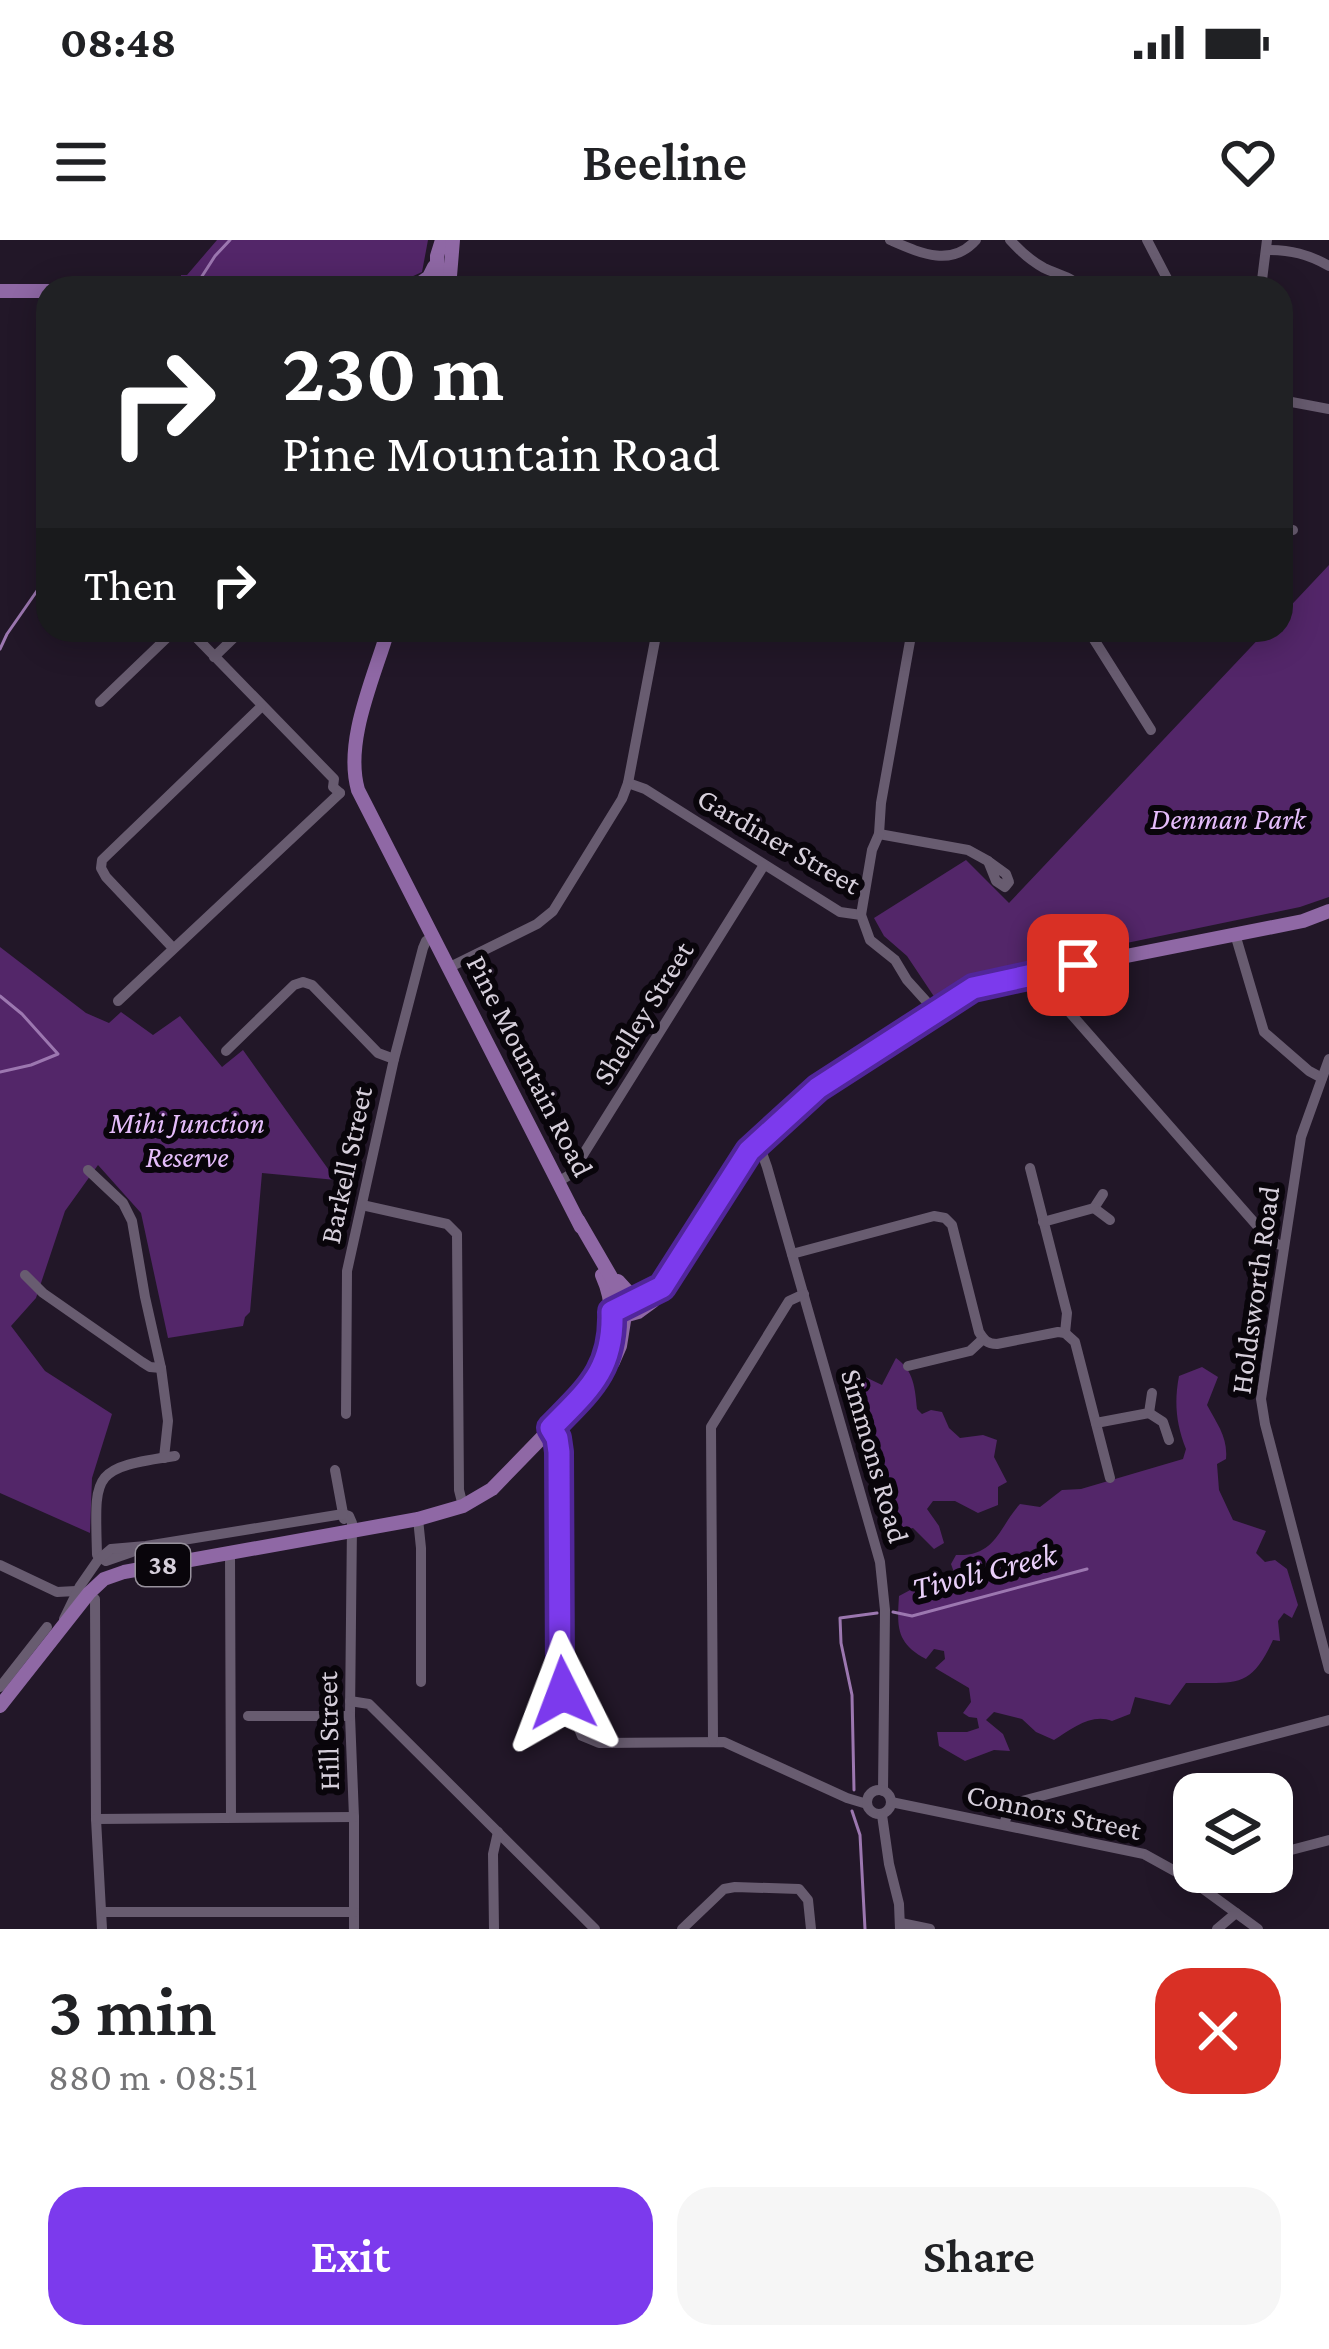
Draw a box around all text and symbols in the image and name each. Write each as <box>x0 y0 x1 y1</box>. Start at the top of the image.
text: 08:48 <box>60 17 177 67</box>
icon: menu <box>48 129 114 195</box>
icon: heart <box>1215 129 1281 195</box>
text: Beeline <box>582 132 747 192</box>
icon: right <box>84 324 240 480</box>
text: 230 m <box>282 325 504 418</box>
text: Pine Mountain Road <box>282 423 721 483</box>
icon: right <box>201 552 267 618</box>
text: Then <box>84 560 177 610</box>
street label: Gardiner Street <box>692 781 867 901</box>
park label: Denman Park <box>1150 802 1308 835</box>
pin <box>1027 914 1129 1016</box>
icon: arrive <box>1045 932 1111 998</box>
street label: Shelley Street <box>586 934 701 1091</box>
street label: Pine Mountain Road <box>460 950 601 1182</box>
street label: Barkell Street <box>313 1082 378 1246</box>
park label: Mihi Junction Reserve <box>108 1106 265 1173</box>
street label: Holdsworth Road <box>1224 1184 1285 1396</box>
street label: Simmons Road <box>835 1365 916 1547</box>
water label: Tivoli Creek <box>908 1534 1062 1606</box>
road number: 38 <box>136 1544 190 1586</box>
position arrow <box>500 1630 626 1756</box>
street label: Hill Street <box>310 1670 345 1791</box>
map controls <box>1173 1773 1293 1893</box>
button: layers <box>1173 1773 1293 1893</box>
street label: Connors Street <box>964 1777 1145 1846</box>
button: close <box>1155 1968 1281 2094</box>
text: 3 min <box>48 1970 217 2050</box>
text: 880 m · 08:51 <box>48 2055 258 2098</box>
button: Exit <box>48 2187 653 2325</box>
button: Share <box>677 2187 1281 2325</box>

